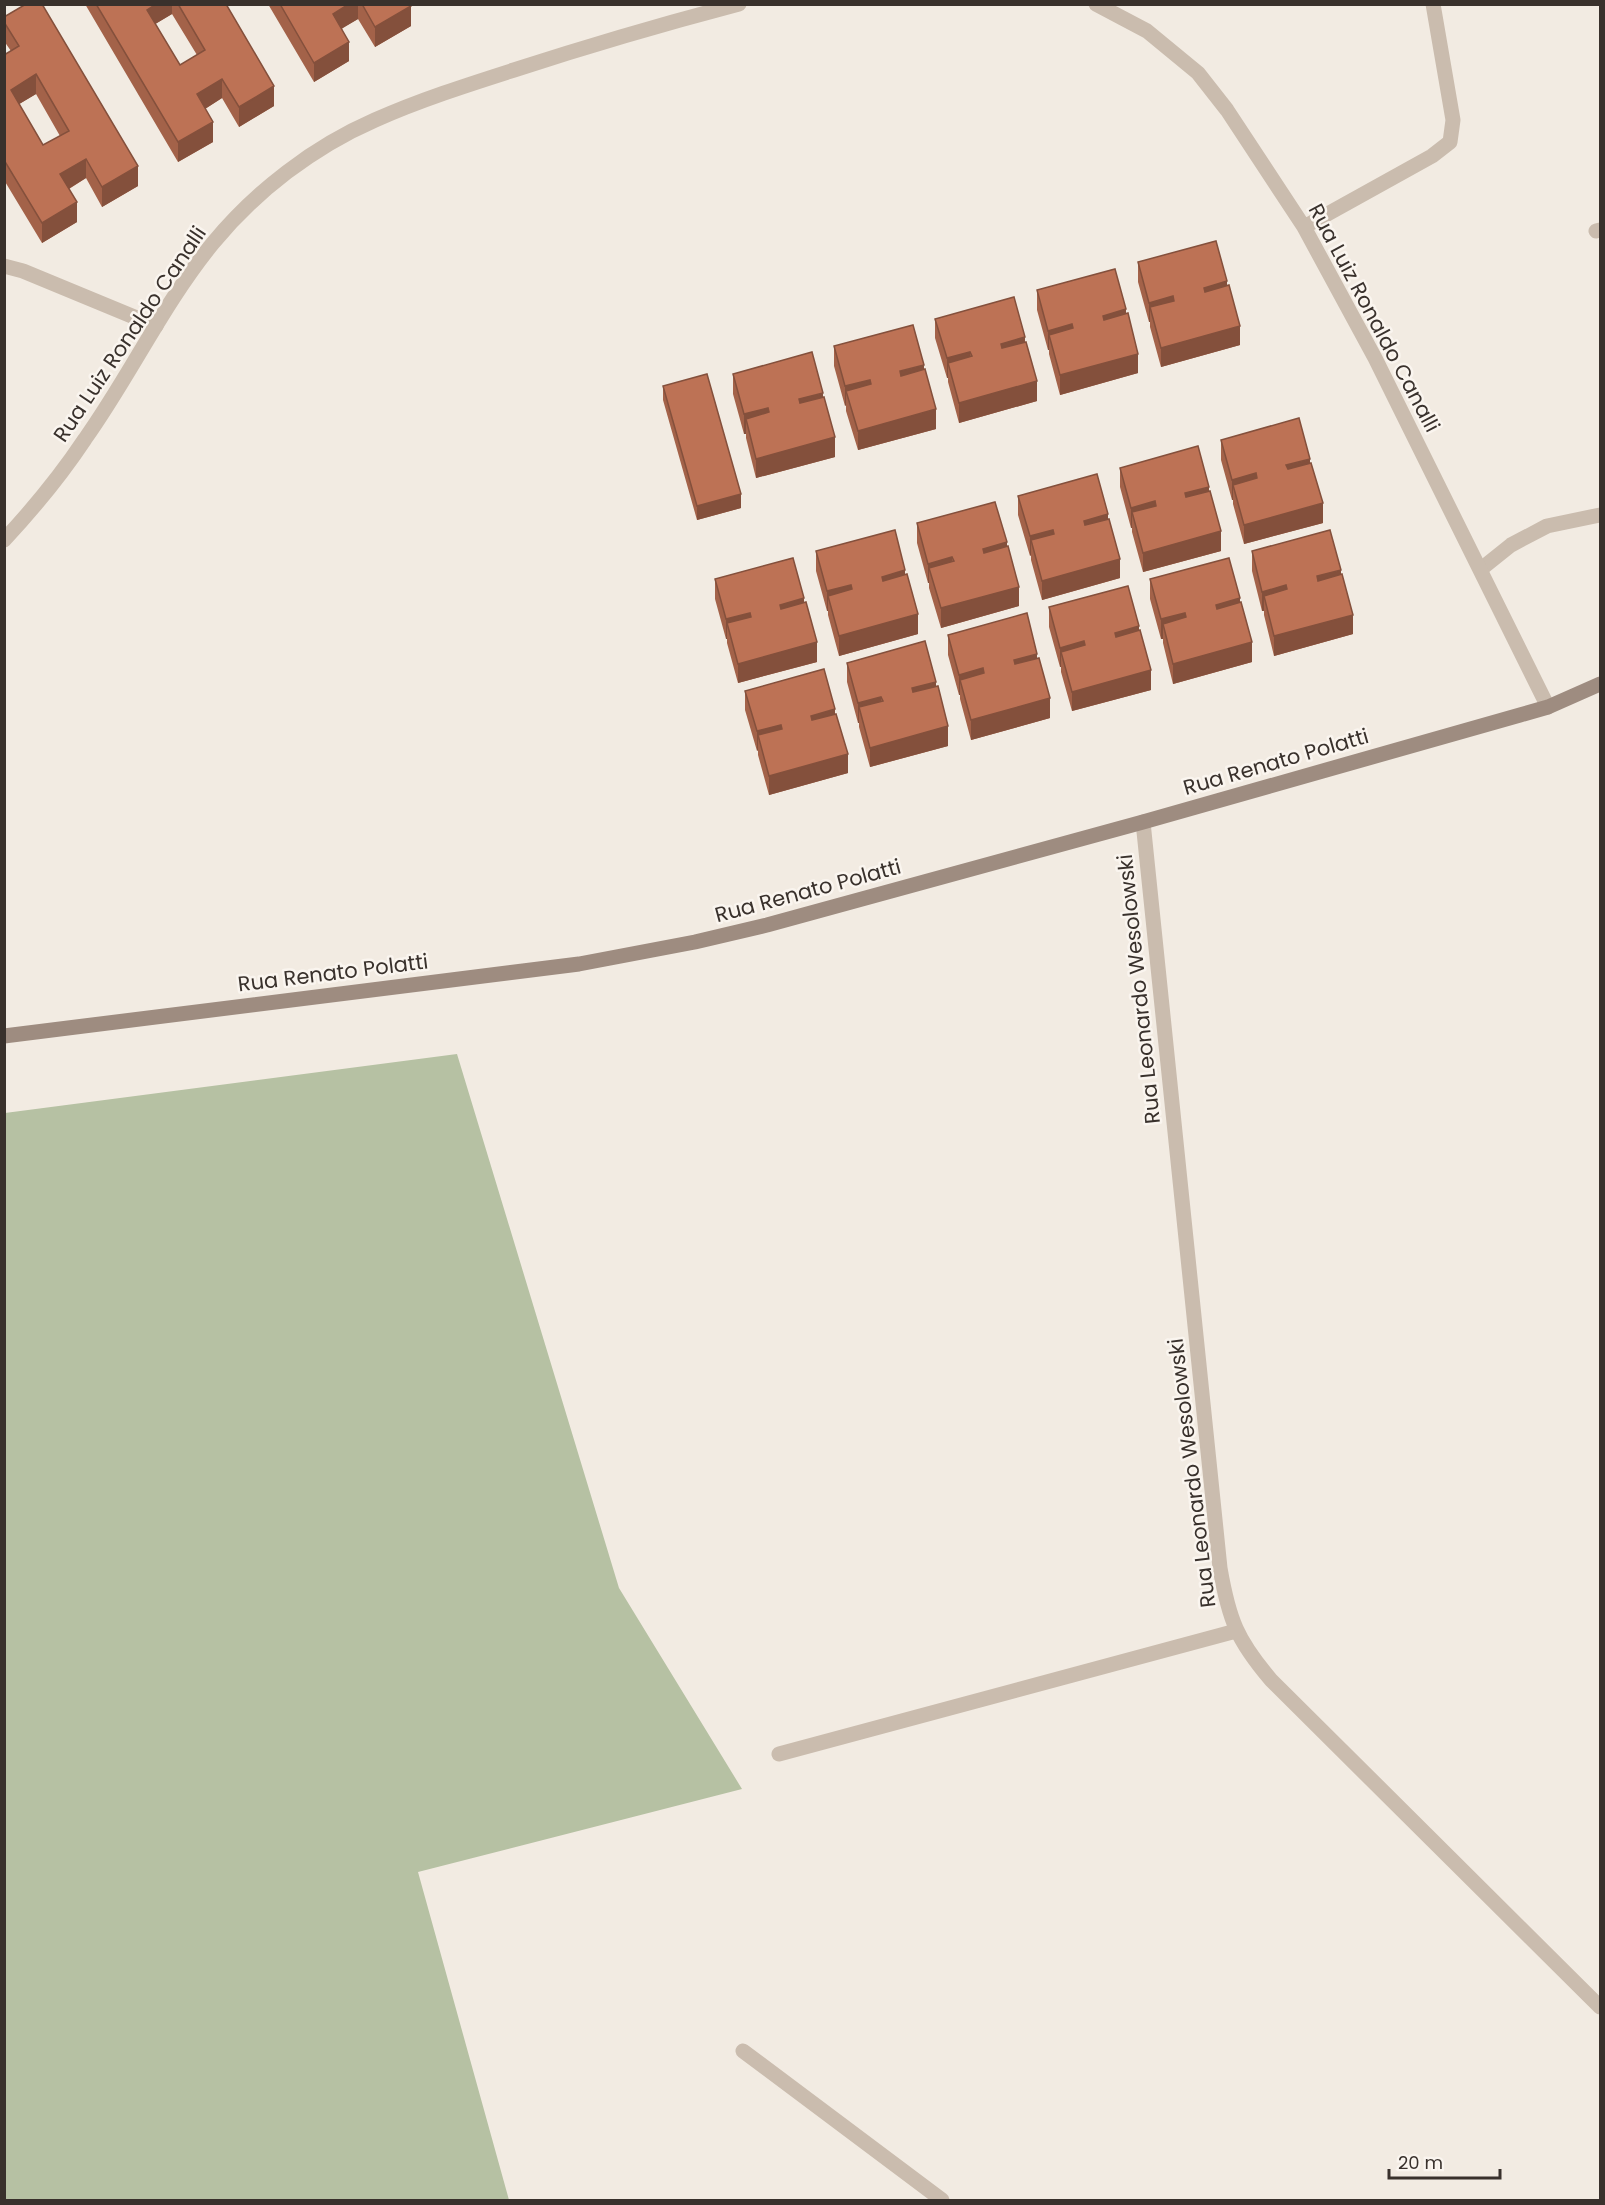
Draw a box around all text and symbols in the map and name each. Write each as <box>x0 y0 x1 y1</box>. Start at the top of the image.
street label: Rua Luiz Ronaldo Canalli <box>1302 199 1447 437</box>
street label: Rua Luiz Ronaldo Canalli <box>46 220 213 447</box>
street label: Rua Renato Polatti <box>1180 721 1372 802</box>
street label: Rua Renato Polatti <box>712 852 904 929</box>
street label: Rua Leonardo Wesolowski <box>1110 853 1167 1125</box>
street label: Rua Renato Polatti <box>236 946 430 999</box>
street label: Rua Leonardo Wesolowski <box>1161 1337 1222 1609</box>
scale bar <box>1389 2142 1500 2180</box>
text: 20 m <box>1398 2150 1443 2175</box>

